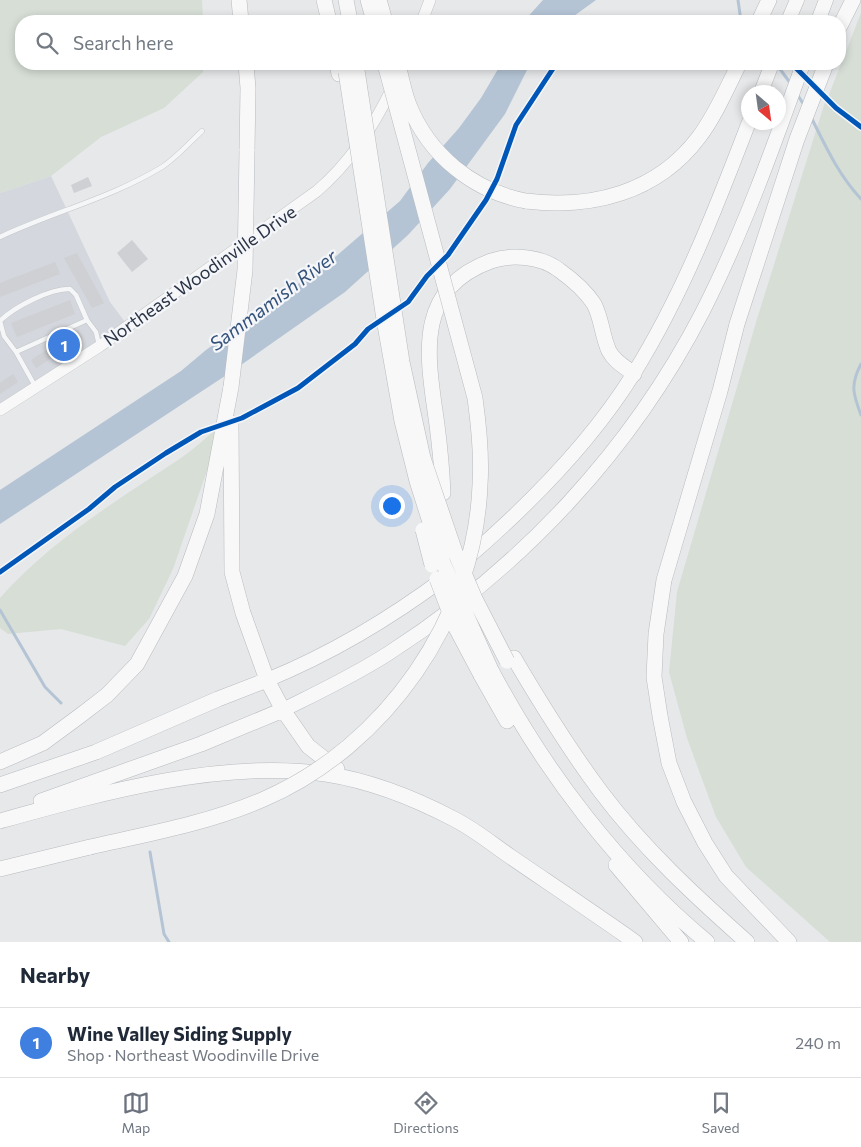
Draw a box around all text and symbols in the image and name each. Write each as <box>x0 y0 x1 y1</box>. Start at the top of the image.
search box <box>15 15 846 70</box>
icon: search <box>33 29 61 57</box>
text: Search here <box>73 31 173 54</box>
north arrow <box>741 85 786 130</box>
street label: Northeast Woodinville Drive <box>99 200 300 350</box>
water label: Sammamish River <box>204 243 342 355</box>
pin: 1 <box>48 326 80 364</box>
your location <box>379 493 405 519</box>
text: Nearby <box>20 962 90 987</box>
text: Wine Valley Siding Supply <box>67 1022 292 1045</box>
text: 1 <box>32 1033 40 1052</box>
text: 240 m <box>795 1033 841 1052</box>
text: Shop · Northeast Woodinville Drive <box>67 1045 319 1064</box>
tab: Map <box>121 1089 150 1136</box>
tab: Directions <box>393 1089 459 1136</box>
tab: Saved <box>702 1089 740 1136</box>

